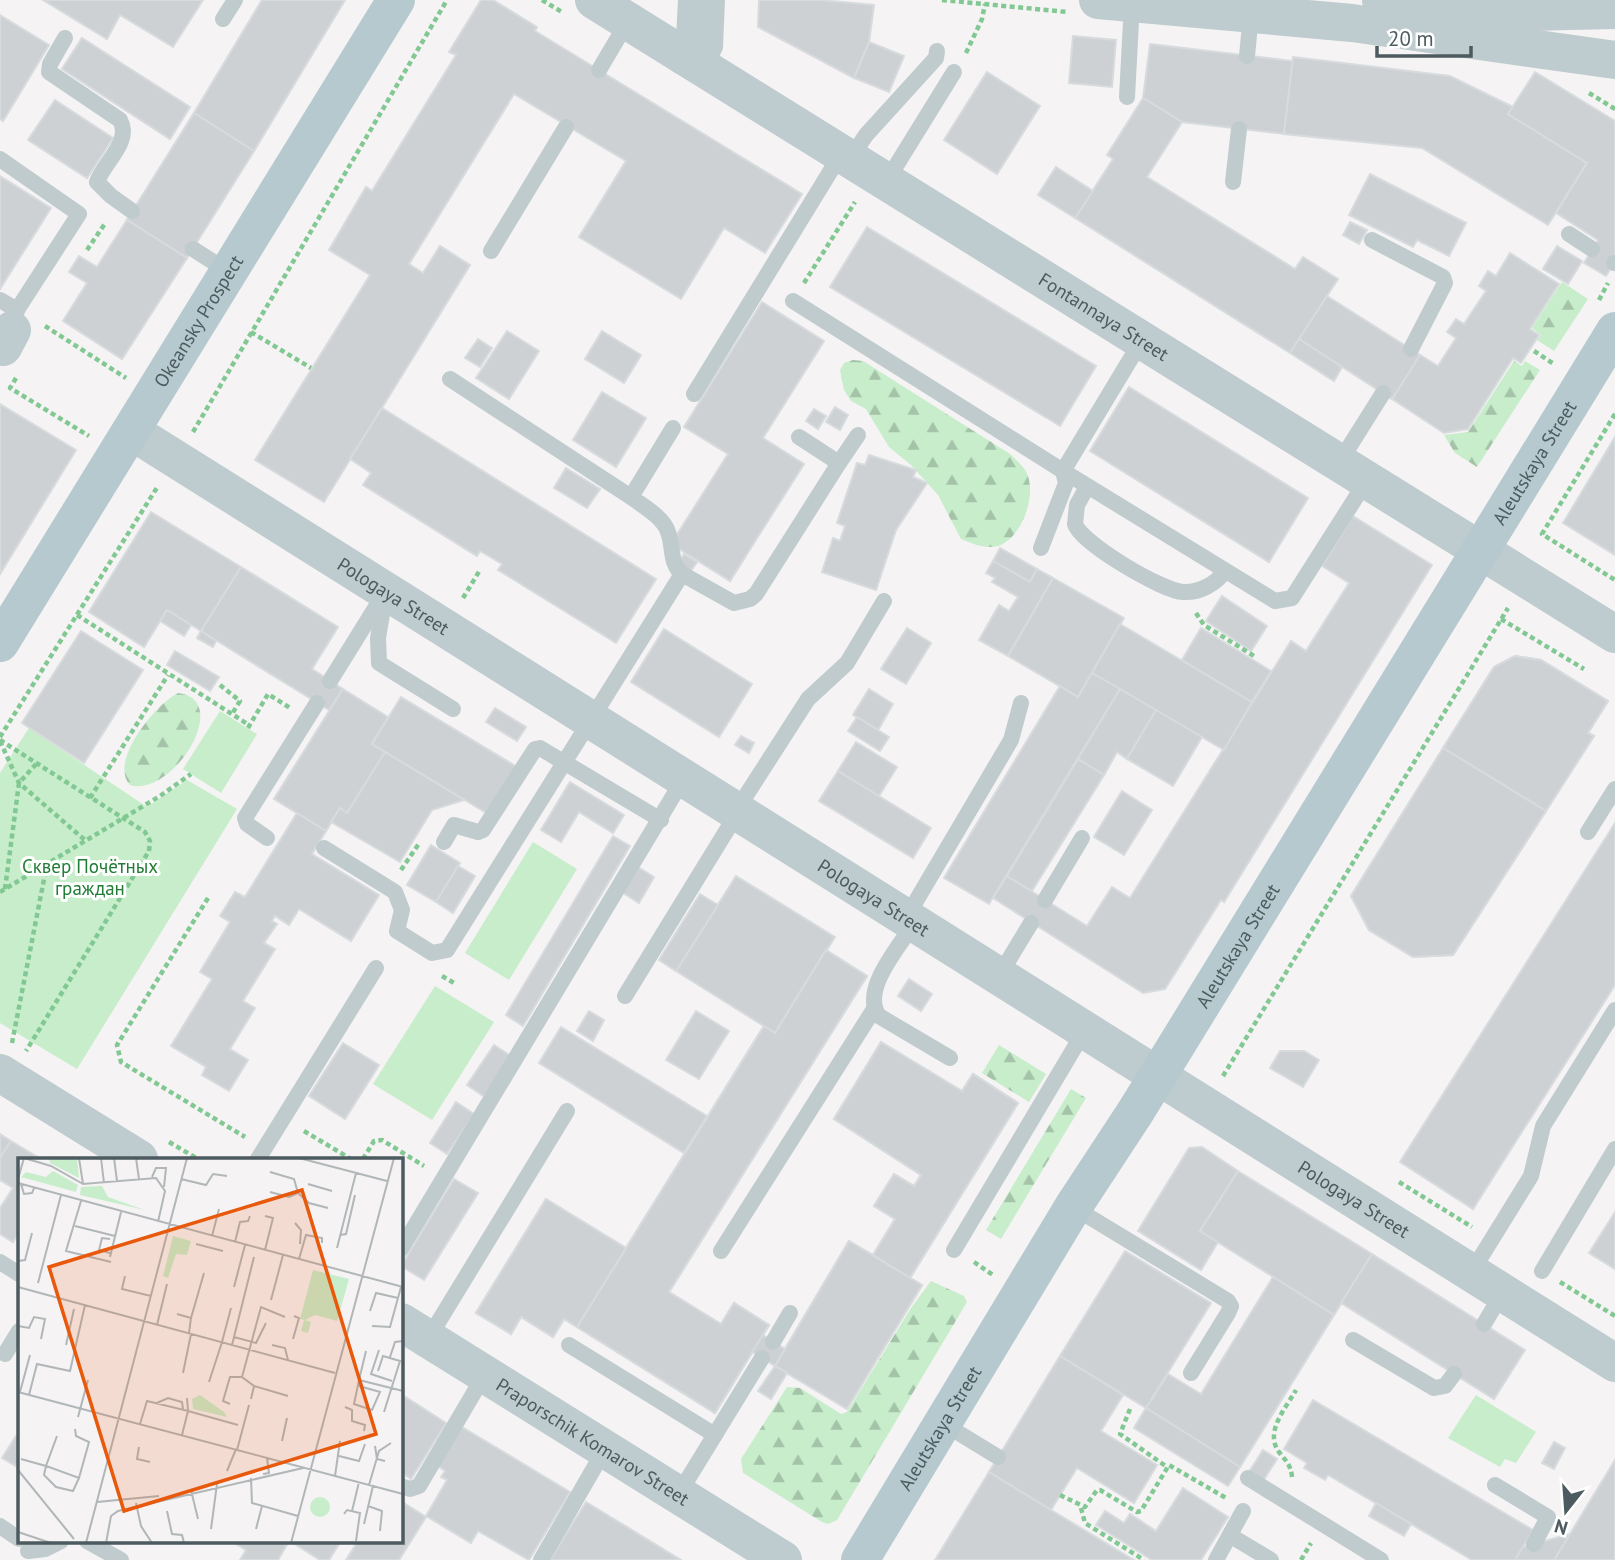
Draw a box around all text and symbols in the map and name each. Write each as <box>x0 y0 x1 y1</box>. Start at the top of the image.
scale bar <box>1377 14 1472 58</box>
text: 20 m <box>1388 25 1434 52</box>
street label: Okeansky Prospect <box>148 250 248 392</box>
street label: Fontannaya Street <box>1034 267 1174 366</box>
street label: Aleutskaya Street <box>1487 396 1582 529</box>
street label: Pologaya Street <box>333 552 454 640</box>
street label: Pologaya Street <box>813 853 934 942</box>
park label: Сквер Почётных граждан <box>22 854 158 900</box>
street label: Aleutskaya Street <box>1190 879 1285 1012</box>
street label: Pologaya Street <box>1293 1155 1415 1243</box>
inset map <box>18 1158 402 1542</box>
street label: Aleutskaya Street <box>893 1361 987 1495</box>
street label: Praporschik Komarov Street <box>492 1372 694 1511</box>
north arrow <box>1531 1476 1601 1546</box>
text: N <box>1552 1514 1571 1541</box>

